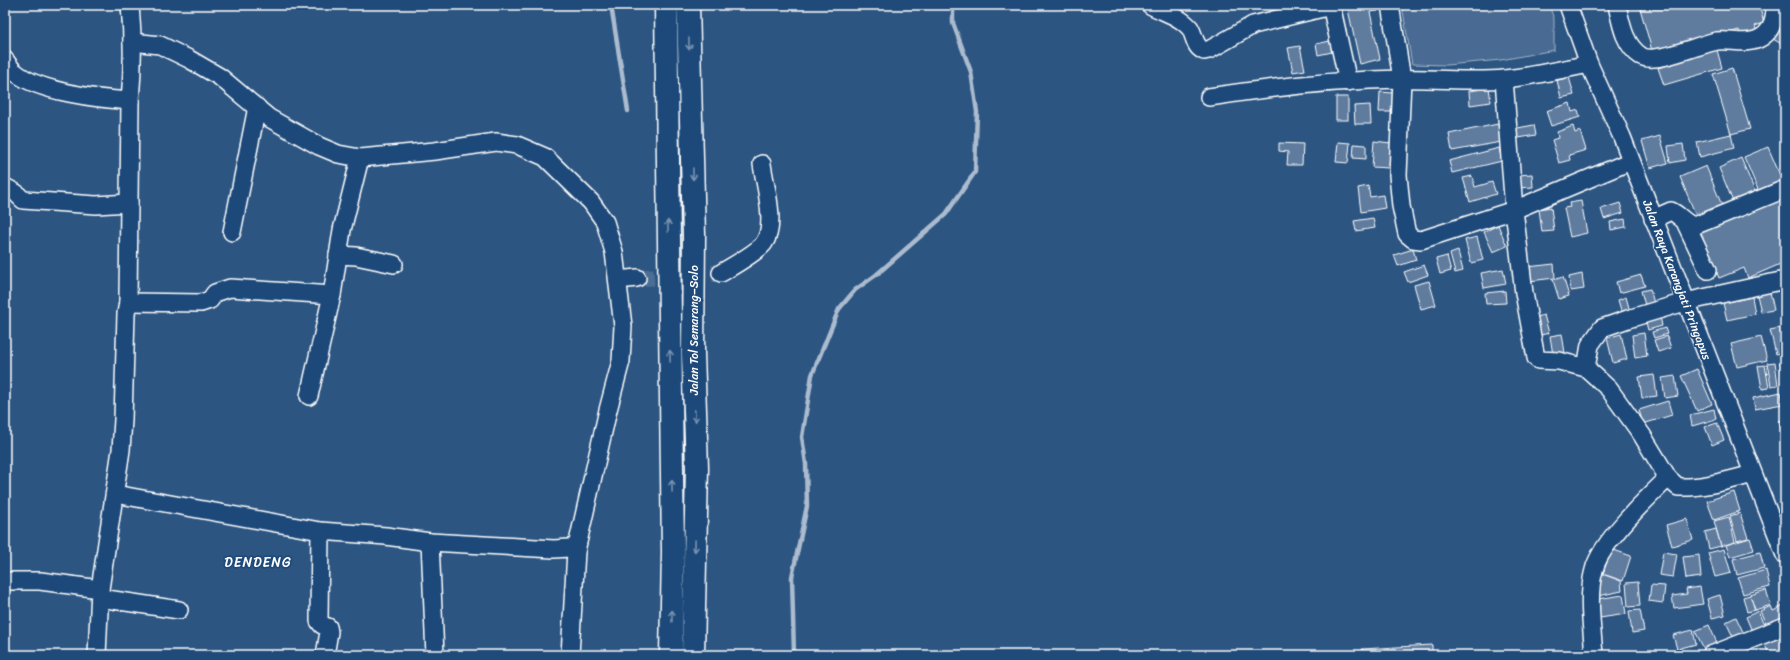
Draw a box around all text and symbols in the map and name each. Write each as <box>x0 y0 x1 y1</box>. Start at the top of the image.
one-way arrow <box>685 37 693 50</box>
one-way arrow <box>689 167 696 180</box>
street label: Jalan Raya Karangjati Pringapus <box>1636 196 1718 364</box>
one-way arrow <box>664 220 672 233</box>
street label: Jalan Tol Semarang–Solo <box>683 265 705 396</box>
one-way arrow <box>666 350 673 363</box>
one-way arrow <box>691 409 699 422</box>
one-way arrow <box>668 480 676 493</box>
one-way arrow <box>691 539 699 552</box>
district label: DENDENG <box>224 550 292 575</box>
one-way arrow <box>668 610 675 623</box>

